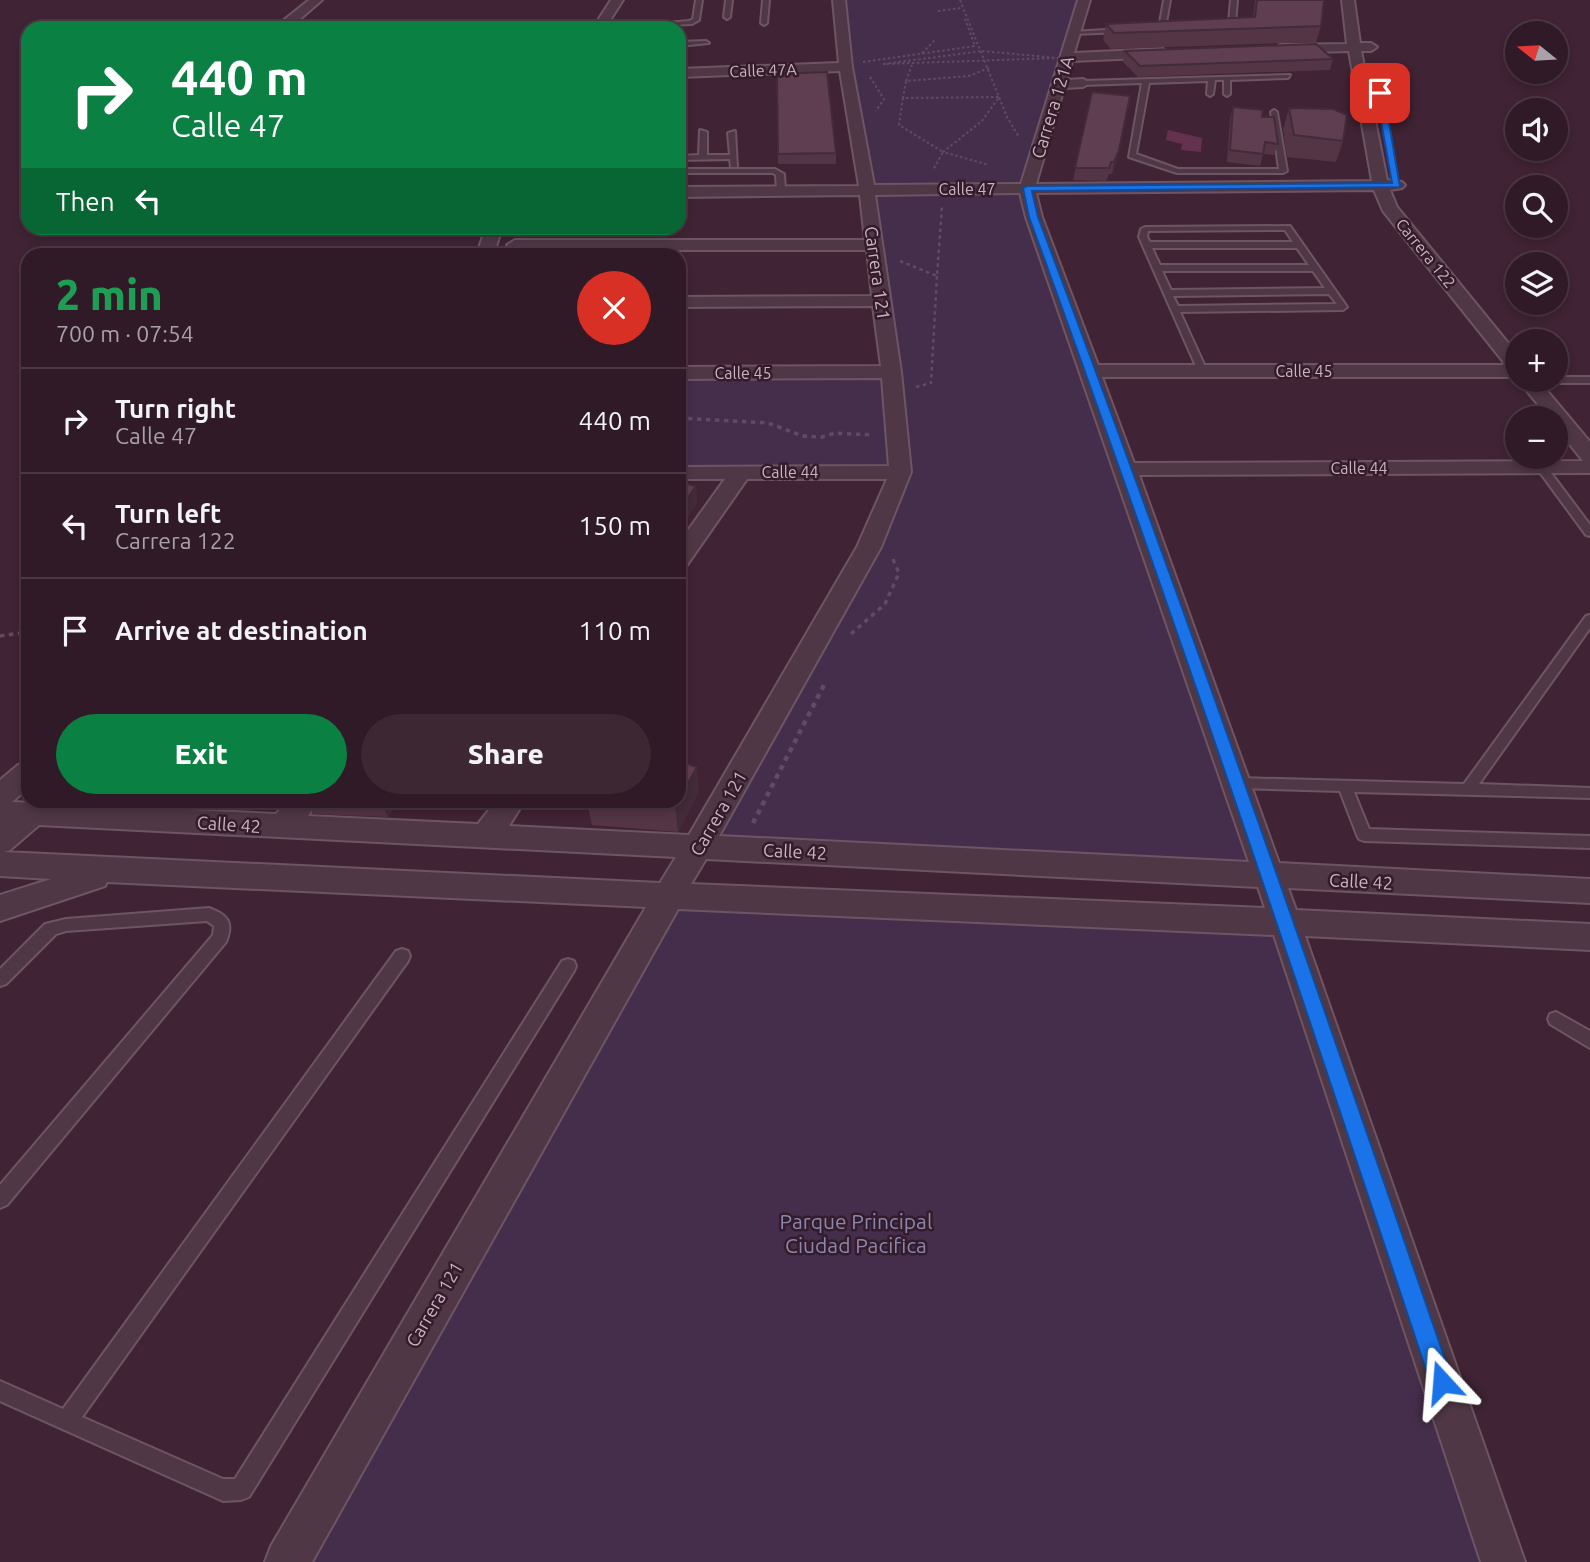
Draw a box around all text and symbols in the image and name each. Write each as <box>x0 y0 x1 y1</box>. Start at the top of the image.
north arrow <box>1505 21 1568 84</box>
map controls <box>1505 21 1568 469</box>
icon: right <box>56 49 147 140</box>
text: 440 m <box>171 49 308 104</box>
street label: Carrera 121A <box>1027 53 1077 161</box>
street label: Calle 47A <box>729 60 798 80</box>
pin <box>1350 63 1410 123</box>
icon: arrive <box>1361 74 1399 112</box>
button: sound <box>1505 98 1568 161</box>
text: Calle 47 <box>171 107 285 143</box>
button: search <box>1505 175 1568 238</box>
street label: Calle 47 <box>939 180 995 198</box>
icon: left <box>129 182 167 220</box>
text: Then <box>56 187 115 216</box>
street label: Carrera 122 <box>1393 215 1459 291</box>
street label: Carrera 121 <box>862 225 894 321</box>
button: layers <box>1505 252 1568 315</box>
text: 2 min <box>56 271 163 318</box>
button: close <box>577 271 651 345</box>
text: 700 m · 07:54 <box>56 321 194 346</box>
button: + <box>1505 329 1568 392</box>
street label: Calle 45 <box>1276 362 1332 380</box>
street label: Calle 45 <box>715 364 771 382</box>
text: Turn right <box>115 394 236 423</box>
icon: right <box>56 402 94 440</box>
text: 440 m <box>579 406 651 435</box>
button: − <box>1505 406 1568 469</box>
text: Calle 47 <box>115 423 197 448</box>
street label: Calle 44 <box>1331 459 1387 477</box>
street label: Calle 44 <box>762 463 818 481</box>
text: Turn left <box>115 499 221 528</box>
icon: left <box>56 507 94 545</box>
text: 150 m <box>579 511 651 540</box>
text: Carrera 122 <box>115 528 236 553</box>
icon: arrive <box>56 612 94 650</box>
text: Arrive at destination <box>115 616 368 645</box>
text: 110 m <box>579 616 651 645</box>
button: Exit <box>56 714 347 794</box>
button: Share <box>361 714 651 794</box>
street label: Carrera 121 <box>686 767 750 859</box>
street label: Calle 42 <box>196 812 262 836</box>
street label: Calle 42 <box>762 839 828 863</box>
street label: Calle 42 <box>1328 869 1394 893</box>
park label: Parque Principal Ciudad Pacifica <box>780 1209 932 1257</box>
street label: Carrera 121 <box>402 1258 466 1350</box>
position arrow <box>1405 1345 1479 1419</box>

